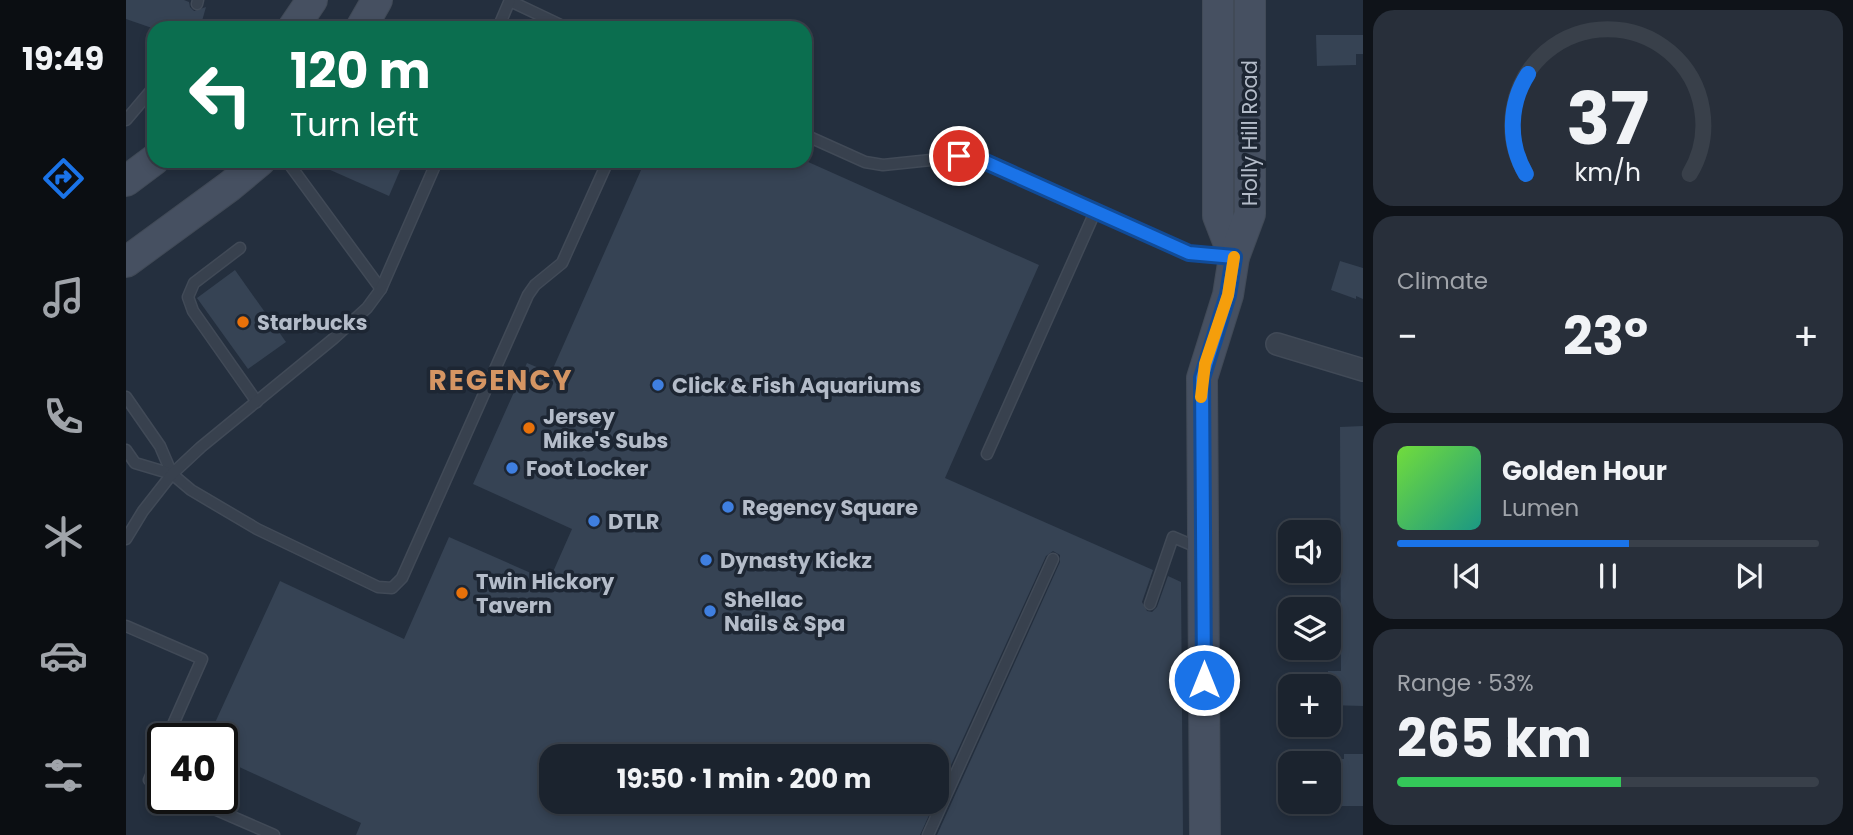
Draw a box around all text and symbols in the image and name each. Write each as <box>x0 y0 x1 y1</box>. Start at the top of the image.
text: 19:49 <box>22 36 104 81</box>
text: 120 m <box>290 37 431 105</box>
icon: left <box>175 49 266 140</box>
street label: Holly Hill Road <box>1235 60 1264 206</box>
text: 37 <box>1567 69 1650 170</box>
text: Turn left <box>290 102 419 147</box>
pin <box>929 126 989 186</box>
icon: arrive <box>940 137 978 175</box>
icon: directions <box>39 154 88 203</box>
text: km/h <box>1575 155 1641 190</box>
text: Climate <box>1397 265 1488 297</box>
icon: music <box>39 273 88 322</box>
text: 23° <box>1563 300 1648 373</box>
place label: Starbucks <box>257 308 368 337</box>
text: − <box>1397 310 1418 363</box>
text: + <box>1793 310 1819 363</box>
marker: Starbucks <box>235 314 251 330</box>
district label: REGENCY <box>428 361 574 400</box>
place label: Click & Fish Aquariums <box>672 371 921 400</box>
marker: Click & Fish Aquariums <box>650 377 666 393</box>
icon: phone <box>39 392 88 441</box>
place label: Jersey Mike's Subs <box>543 402 668 455</box>
marker: Jersey Mike's Subs <box>521 420 537 436</box>
text: Golden Hour <box>1502 453 1667 489</box>
place label: Foot Locker <box>526 454 648 483</box>
marker: Foot Locker <box>504 460 520 476</box>
text: Lumen <box>1502 492 1579 524</box>
place label: Regency Square <box>742 493 918 522</box>
marker: Regency Square <box>720 499 736 515</box>
place label: DTLR <box>608 507 659 536</box>
icon: climate <box>39 512 88 561</box>
marker: DTLR <box>586 513 602 529</box>
map controls <box>1278 520 1341 814</box>
button: sound <box>1278 520 1341 583</box>
place label: Dynasty Kickz <box>720 546 872 575</box>
marker: Dynasty Kickz <box>698 552 714 568</box>
icon: previous <box>1448 557 1486 595</box>
icon: pause <box>1589 557 1627 595</box>
icon: next <box>1730 557 1768 595</box>
place label: Twin Hickory Tavern <box>476 567 615 620</box>
marker: Twin Hickory Tavern <box>454 585 470 601</box>
place label: Shellac Nails & Spa <box>724 585 845 638</box>
button: layers <box>1278 597 1341 660</box>
marker: Shellac Nails & Spa <box>702 603 718 619</box>
icon: car <box>39 631 88 680</box>
position arrow <box>1167 643 1241 717</box>
text: Range · 53% <box>1397 667 1534 699</box>
button: + <box>1278 674 1341 737</box>
text: 265 km <box>1397 702 1592 775</box>
speed limit sign: 40 <box>147 723 238 814</box>
icon: filters <box>39 751 88 800</box>
button: − <box>1278 751 1341 814</box>
text: 19:50 · 1 min · 200 m <box>617 761 871 797</box>

